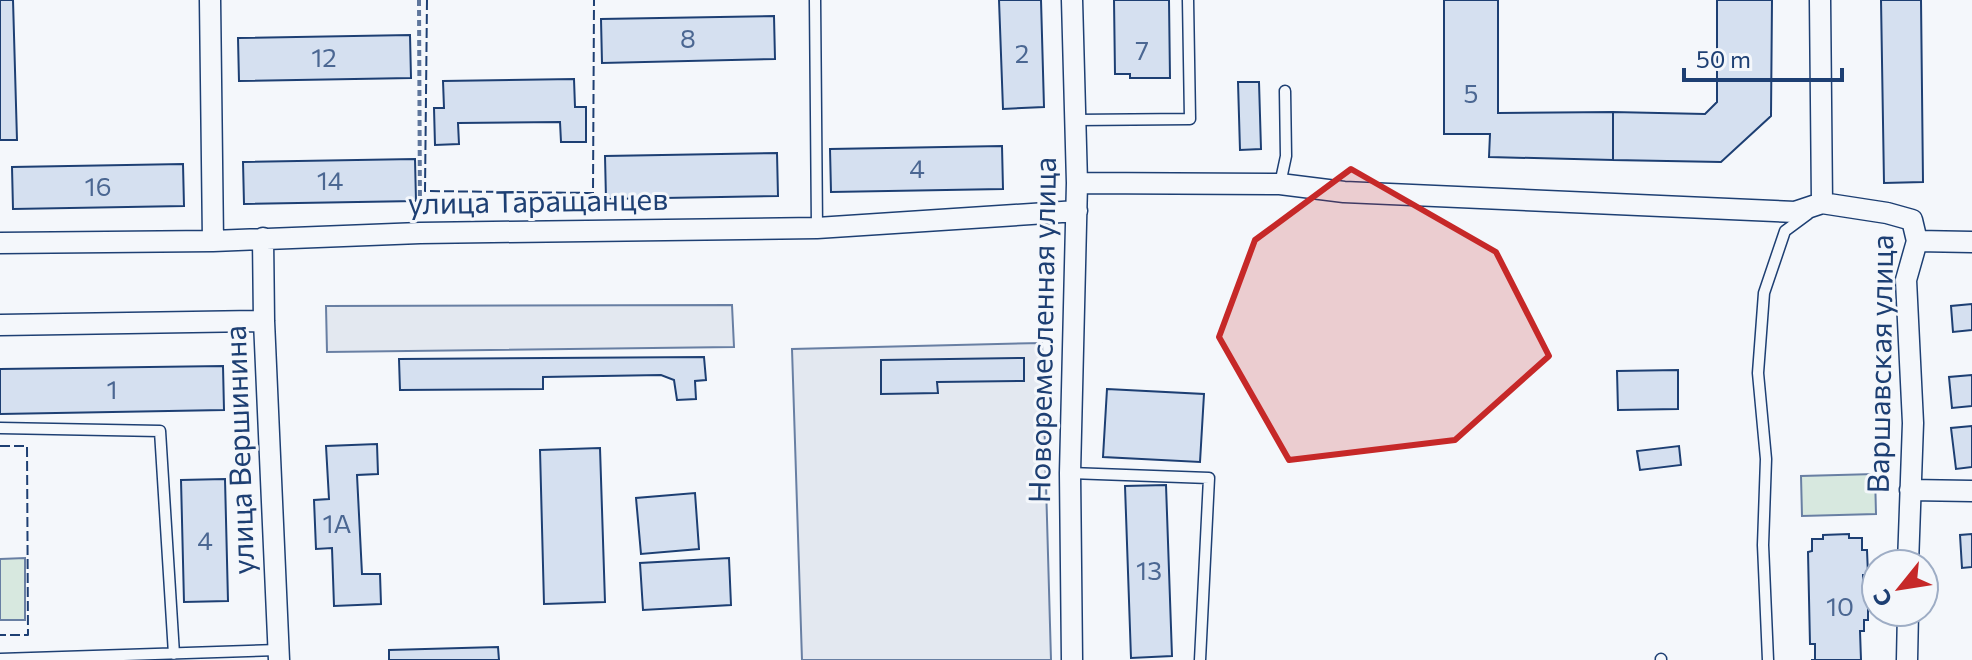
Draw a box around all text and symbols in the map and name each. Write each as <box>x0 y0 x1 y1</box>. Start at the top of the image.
house number: 8 <box>680 22 696 53</box>
scale bar <box>1684 32 1842 82</box>
house number: 7 <box>1135 34 1149 65</box>
house number: 2 <box>1015 37 1029 68</box>
house number: 12 <box>311 41 337 72</box>
text: 50 m <box>1696 44 1751 73</box>
house number: 5 <box>1464 77 1478 108</box>
house number: 4 <box>909 152 925 183</box>
street label: Новоремесленная улица <box>1019 157 1062 503</box>
house number: 14 <box>317 164 343 195</box>
house number: 16 <box>85 170 111 201</box>
street label: улица Таращанцев <box>407 179 668 220</box>
street label: Варшавская улица <box>1858 234 1899 494</box>
street label: улица Вершинина <box>215 325 260 575</box>
house number: 1 <box>106 373 118 404</box>
house number: 1А <box>322 507 352 538</box>
house number: 4 <box>197 524 213 555</box>
north arrow <box>1860 548 1940 628</box>
house number: 13 <box>1136 554 1162 585</box>
text: С <box>1867 585 1898 612</box>
house number: 10 <box>1826 590 1854 621</box>

